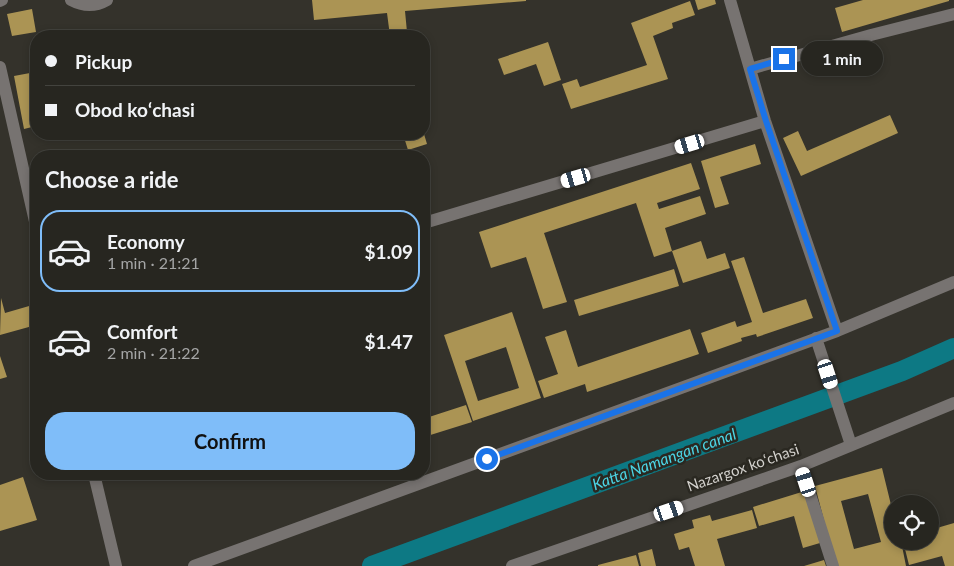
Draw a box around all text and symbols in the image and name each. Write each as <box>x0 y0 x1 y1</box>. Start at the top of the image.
callout: 1 min <box>802 42 884 76</box>
route end <box>773 48 795 70</box>
text: 1 min <box>822 49 862 68</box>
text: Pickup <box>75 50 132 73</box>
text: Obod koʻchasi <box>75 98 195 121</box>
car <box>673 132 706 156</box>
text: Choose a ride <box>45 166 179 193</box>
car <box>559 167 592 189</box>
icon: car <box>47 229 92 274</box>
text: Economy <box>107 230 185 253</box>
text: $1.09 <box>364 240 413 263</box>
text: 1 min · 21:21 <box>107 253 200 272</box>
icon: car <box>47 319 92 364</box>
text: Comfort <box>107 320 178 343</box>
text: $1.47 <box>364 330 413 353</box>
text: 2 min · 21:22 <box>107 343 200 362</box>
car <box>816 357 839 391</box>
button: Confirm <box>45 412 415 470</box>
water label: Katta Namangan canal <box>589 423 739 493</box>
street label: Nazargox koʻchasi <box>684 439 801 495</box>
route start <box>476 448 498 470</box>
car <box>794 465 817 499</box>
map controls <box>884 495 939 550</box>
button: locate <box>884 495 939 550</box>
car <box>652 499 685 523</box>

